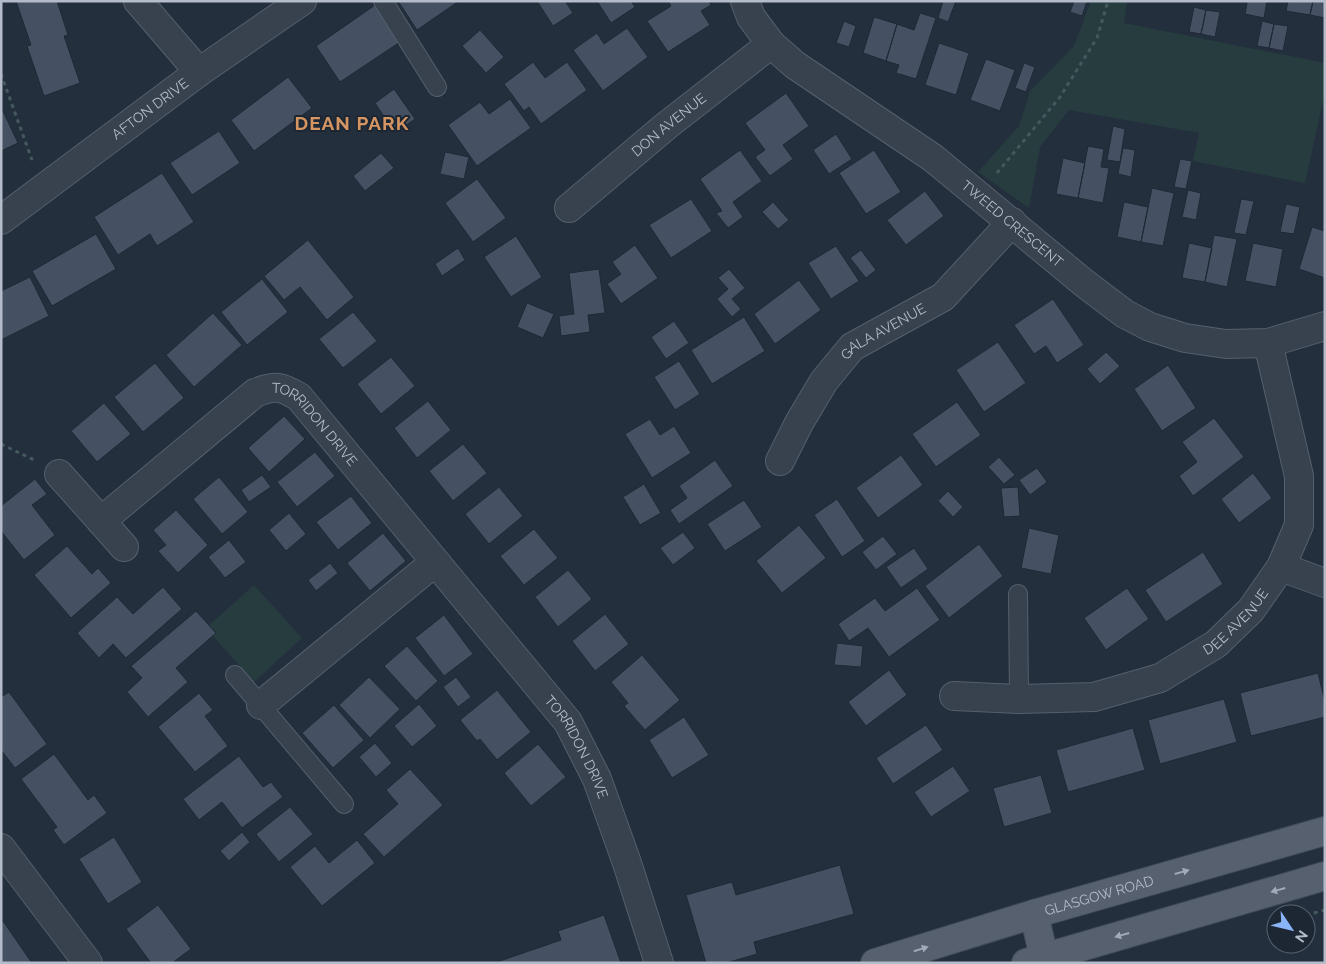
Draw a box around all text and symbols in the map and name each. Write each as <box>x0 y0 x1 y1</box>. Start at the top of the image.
street label: AFTON DRIVE <box>109 75 191 142</box>
street label: DON AVENUE <box>628 90 709 160</box>
district label: DEAN PARK <box>295 112 409 134</box>
street label: TWEED CRESCENT <box>958 177 1067 271</box>
street label: GALA AVENUE <box>837 300 928 363</box>
street label: TORRIDON DRIVE <box>272 380 361 469</box>
street label: DEE AVENUE <box>1200 585 1271 658</box>
street label: TORRIDON DRIVE <box>541 692 611 801</box>
one-way arrow <box>1174 867 1189 875</box>
street label: GLASGOW ROAD <box>1043 872 1155 919</box>
one-way arrow <box>1270 886 1285 894</box>
north arrow <box>1266 904 1316 954</box>
text: N <box>1292 927 1311 945</box>
one-way arrow <box>1114 931 1129 939</box>
one-way arrow <box>914 944 929 952</box>

